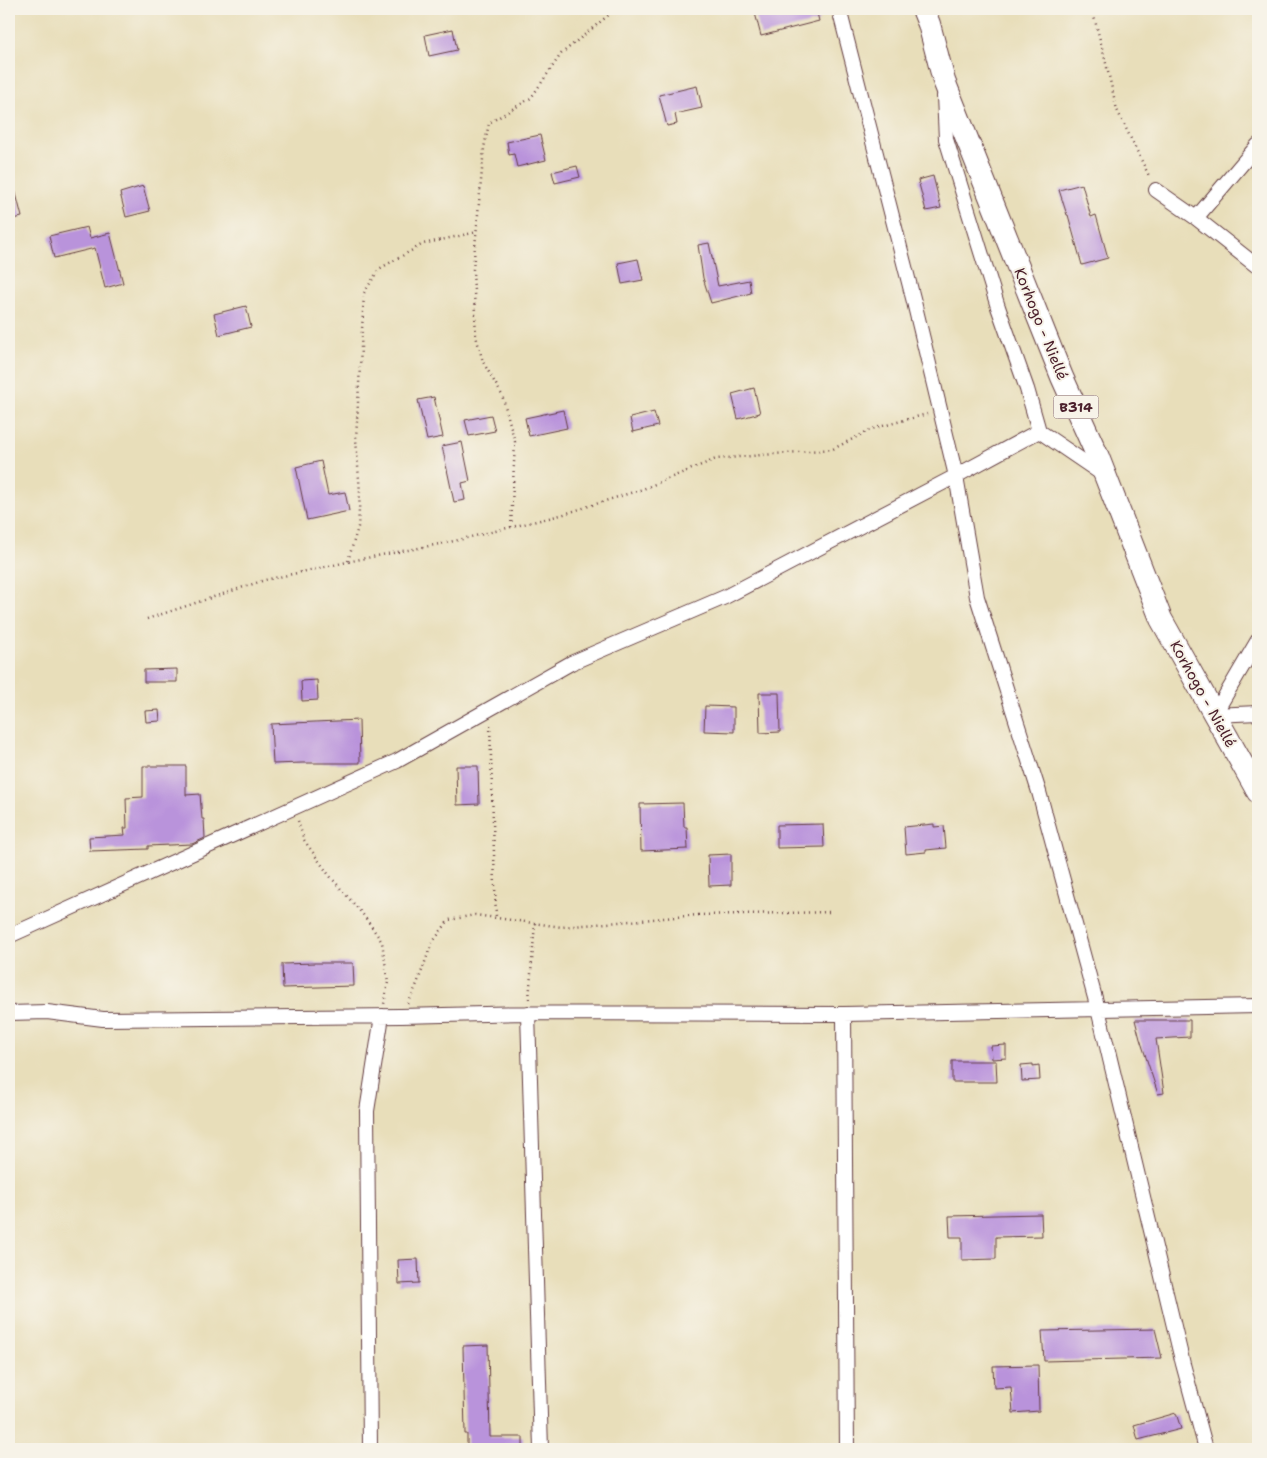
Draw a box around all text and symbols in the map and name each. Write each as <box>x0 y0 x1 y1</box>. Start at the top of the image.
street label: Korhogo - Niellé <box>1009 265 1073 383</box>
road number: B314 <box>1054 396 1098 418</box>
street label: Korhogo - Niellé <box>1165 637 1241 751</box>

